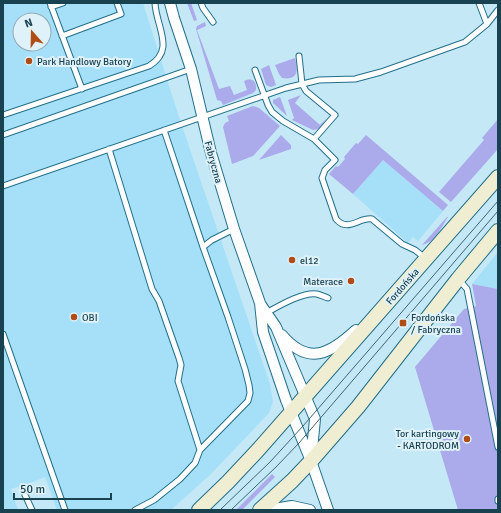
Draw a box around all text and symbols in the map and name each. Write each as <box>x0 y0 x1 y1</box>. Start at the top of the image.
north arrow <box>12 12 52 52</box>
text: N <box>23 16 35 30</box>
marker: Park Handlowy Batory <box>24 56 34 66</box>
place label: Park Handlowy Batory <box>37 56 132 68</box>
street label: Fabryczna <box>202 140 224 185</box>
marker: el12 <box>287 255 297 265</box>
place label: el12 <box>300 255 319 267</box>
street label: Fordońska <box>384 266 422 307</box>
place label: Materace <box>303 276 343 288</box>
marker: Materace <box>346 276 356 286</box>
marker: OBI <box>69 312 79 322</box>
place label: OBI <box>82 312 98 324</box>
place label: Fordońska / Fabryczna <box>411 312 461 336</box>
marker: Fordońska / Fabryczna <box>398 318 408 328</box>
place label: Tor kartingowy - KARTODROM <box>396 428 459 452</box>
marker: Tor kartingowy - KARTODROM <box>462 434 472 444</box>
scale bar <box>14 475 111 501</box>
text: 50 m <box>20 482 45 497</box>

